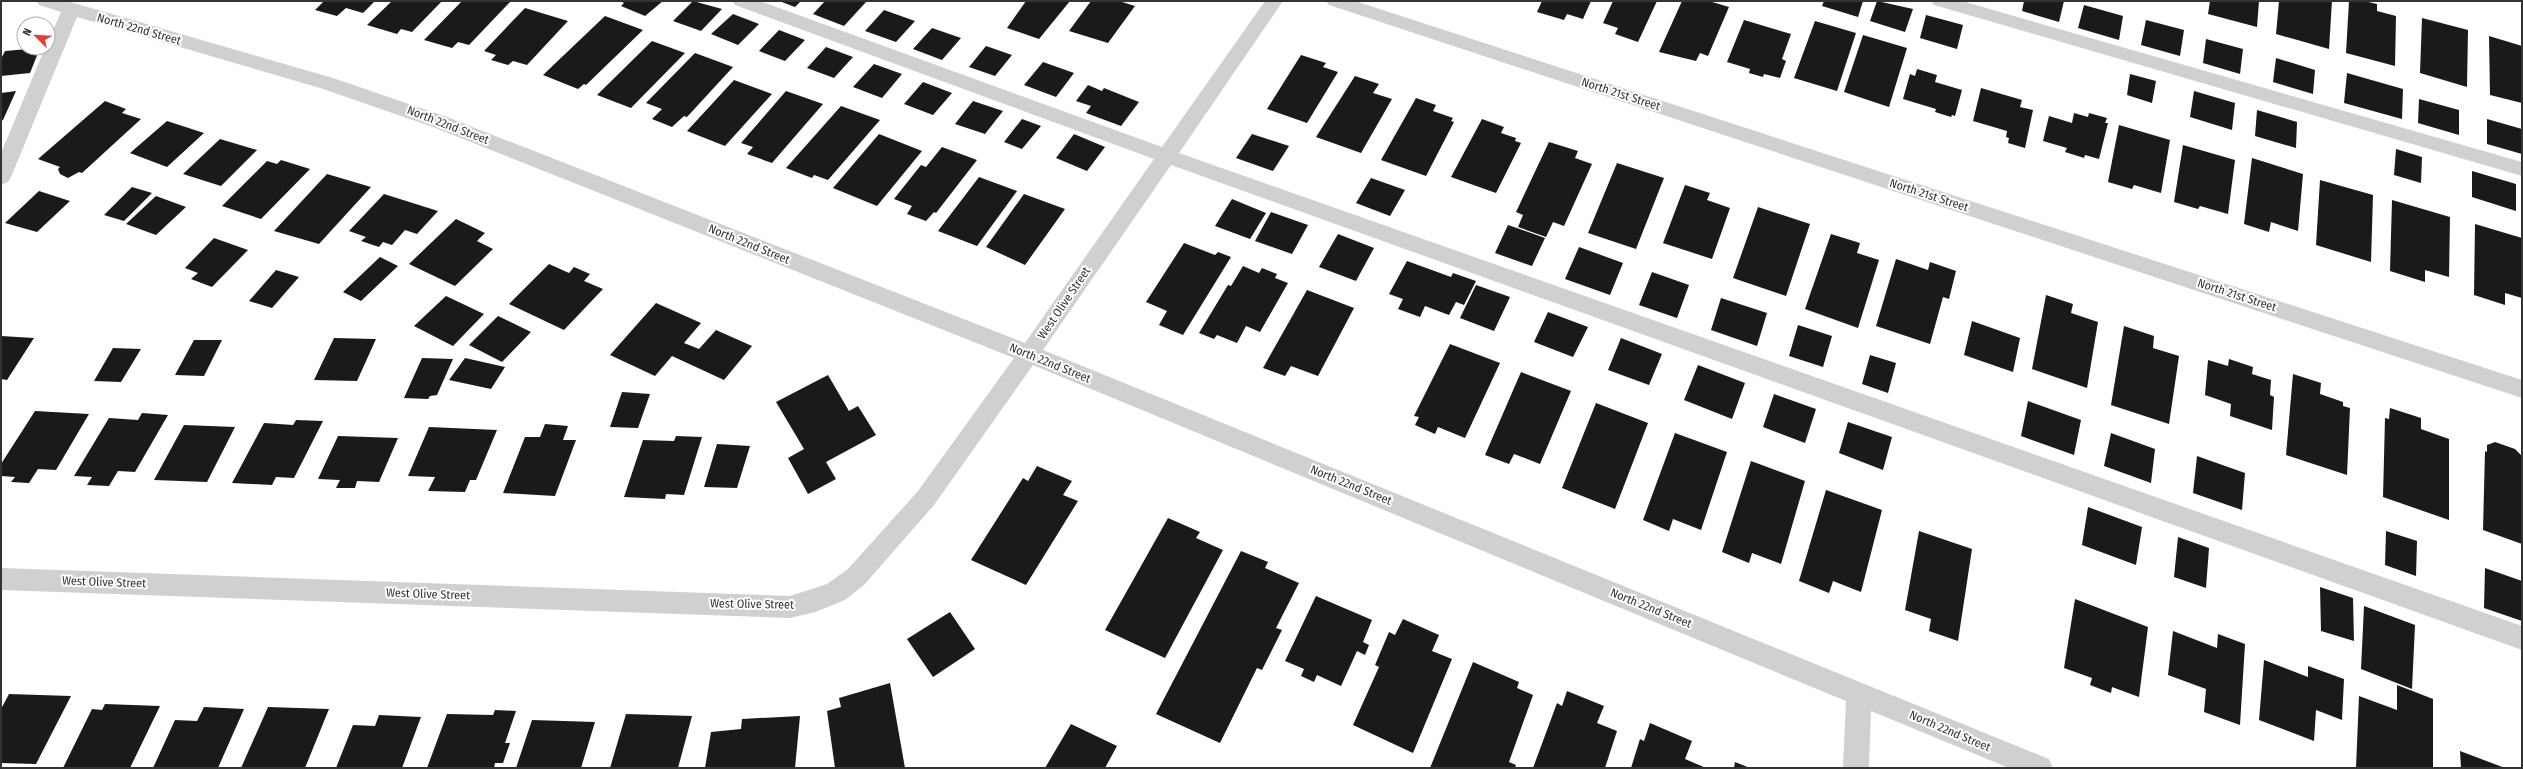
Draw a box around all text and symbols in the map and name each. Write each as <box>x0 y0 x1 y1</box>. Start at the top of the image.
street label: North 22nd Street <box>95 10 183 48</box>
north arrow <box>16 16 56 56</box>
text: N <box>20 26 35 38</box>
street label: North 21st Street <box>1580 75 1662 113</box>
street label: North 22nd Street <box>405 103 491 147</box>
street label: North 21st Street <box>1888 176 1970 214</box>
street label: North 22nd Street <box>706 221 792 267</box>
street label: West Olive Street <box>1035 264 1093 342</box>
street label: North 21st Street <box>2196 276 2278 314</box>
street label: North 22nd Street <box>1007 340 1093 386</box>
street label: North 22nd Street <box>1308 462 1394 508</box>
street label: West Olive Street <box>62 574 146 590</box>
street label: North 22nd Street <box>1608 585 1694 631</box>
street label: West Olive Street <box>386 586 470 602</box>
street label: West Olive Street <box>710 596 794 612</box>
street label: North 22nd Street <box>1907 708 1993 754</box>

